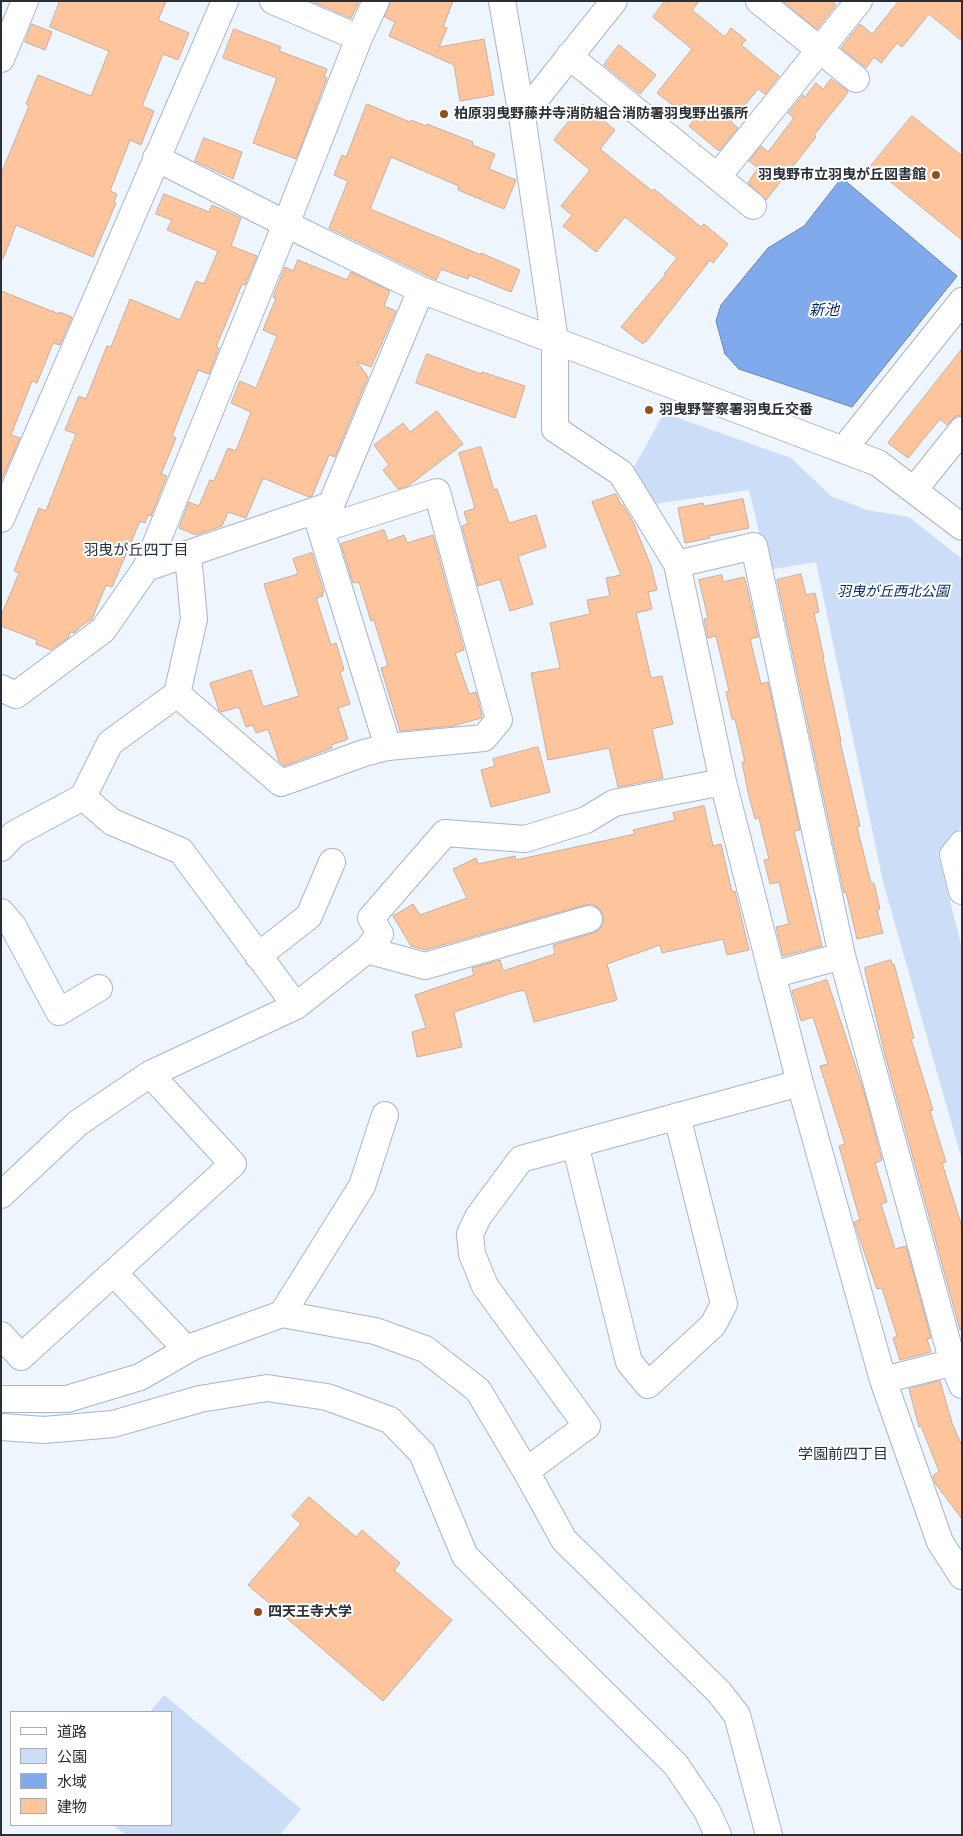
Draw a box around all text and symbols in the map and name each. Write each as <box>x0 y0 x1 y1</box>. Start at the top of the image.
place label: 柏原羽曳野藤井寺消防組合消防署羽曳野出張所 <box>454 106 748 122</box>
marker: 柏原羽曳野藤井寺消防組合消防署羽曳野出張所 <box>438 108 450 120</box>
place label: 羽曳野市立羽曳が丘図書館 <box>758 167 926 183</box>
marker: 羽曳野市立羽曳が丘図書館 <box>930 169 942 181</box>
water label: 新池 <box>809 302 839 320</box>
place label: 羽曳野警察署羽曳丘交番 <box>659 402 813 418</box>
marker: 羽曳野警察署羽曳丘交番 <box>643 404 655 416</box>
district label: 羽曳が丘四丁目 <box>84 542 188 560</box>
park label: 羽曳が丘西北公園 <box>837 584 949 600</box>
district label: 学園前四丁目 <box>798 1446 888 1464</box>
place label: 四天王寺大学 <box>268 1604 352 1620</box>
marker: 四天王寺大学 <box>252 1606 264 1618</box>
legend <box>10 1711 172 1826</box>
text: 道路 <box>57 1723 87 1741</box>
text: 公園 <box>57 1748 87 1766</box>
text: 水域 <box>57 1773 87 1791</box>
text: 建物 <box>57 1798 87 1816</box>

